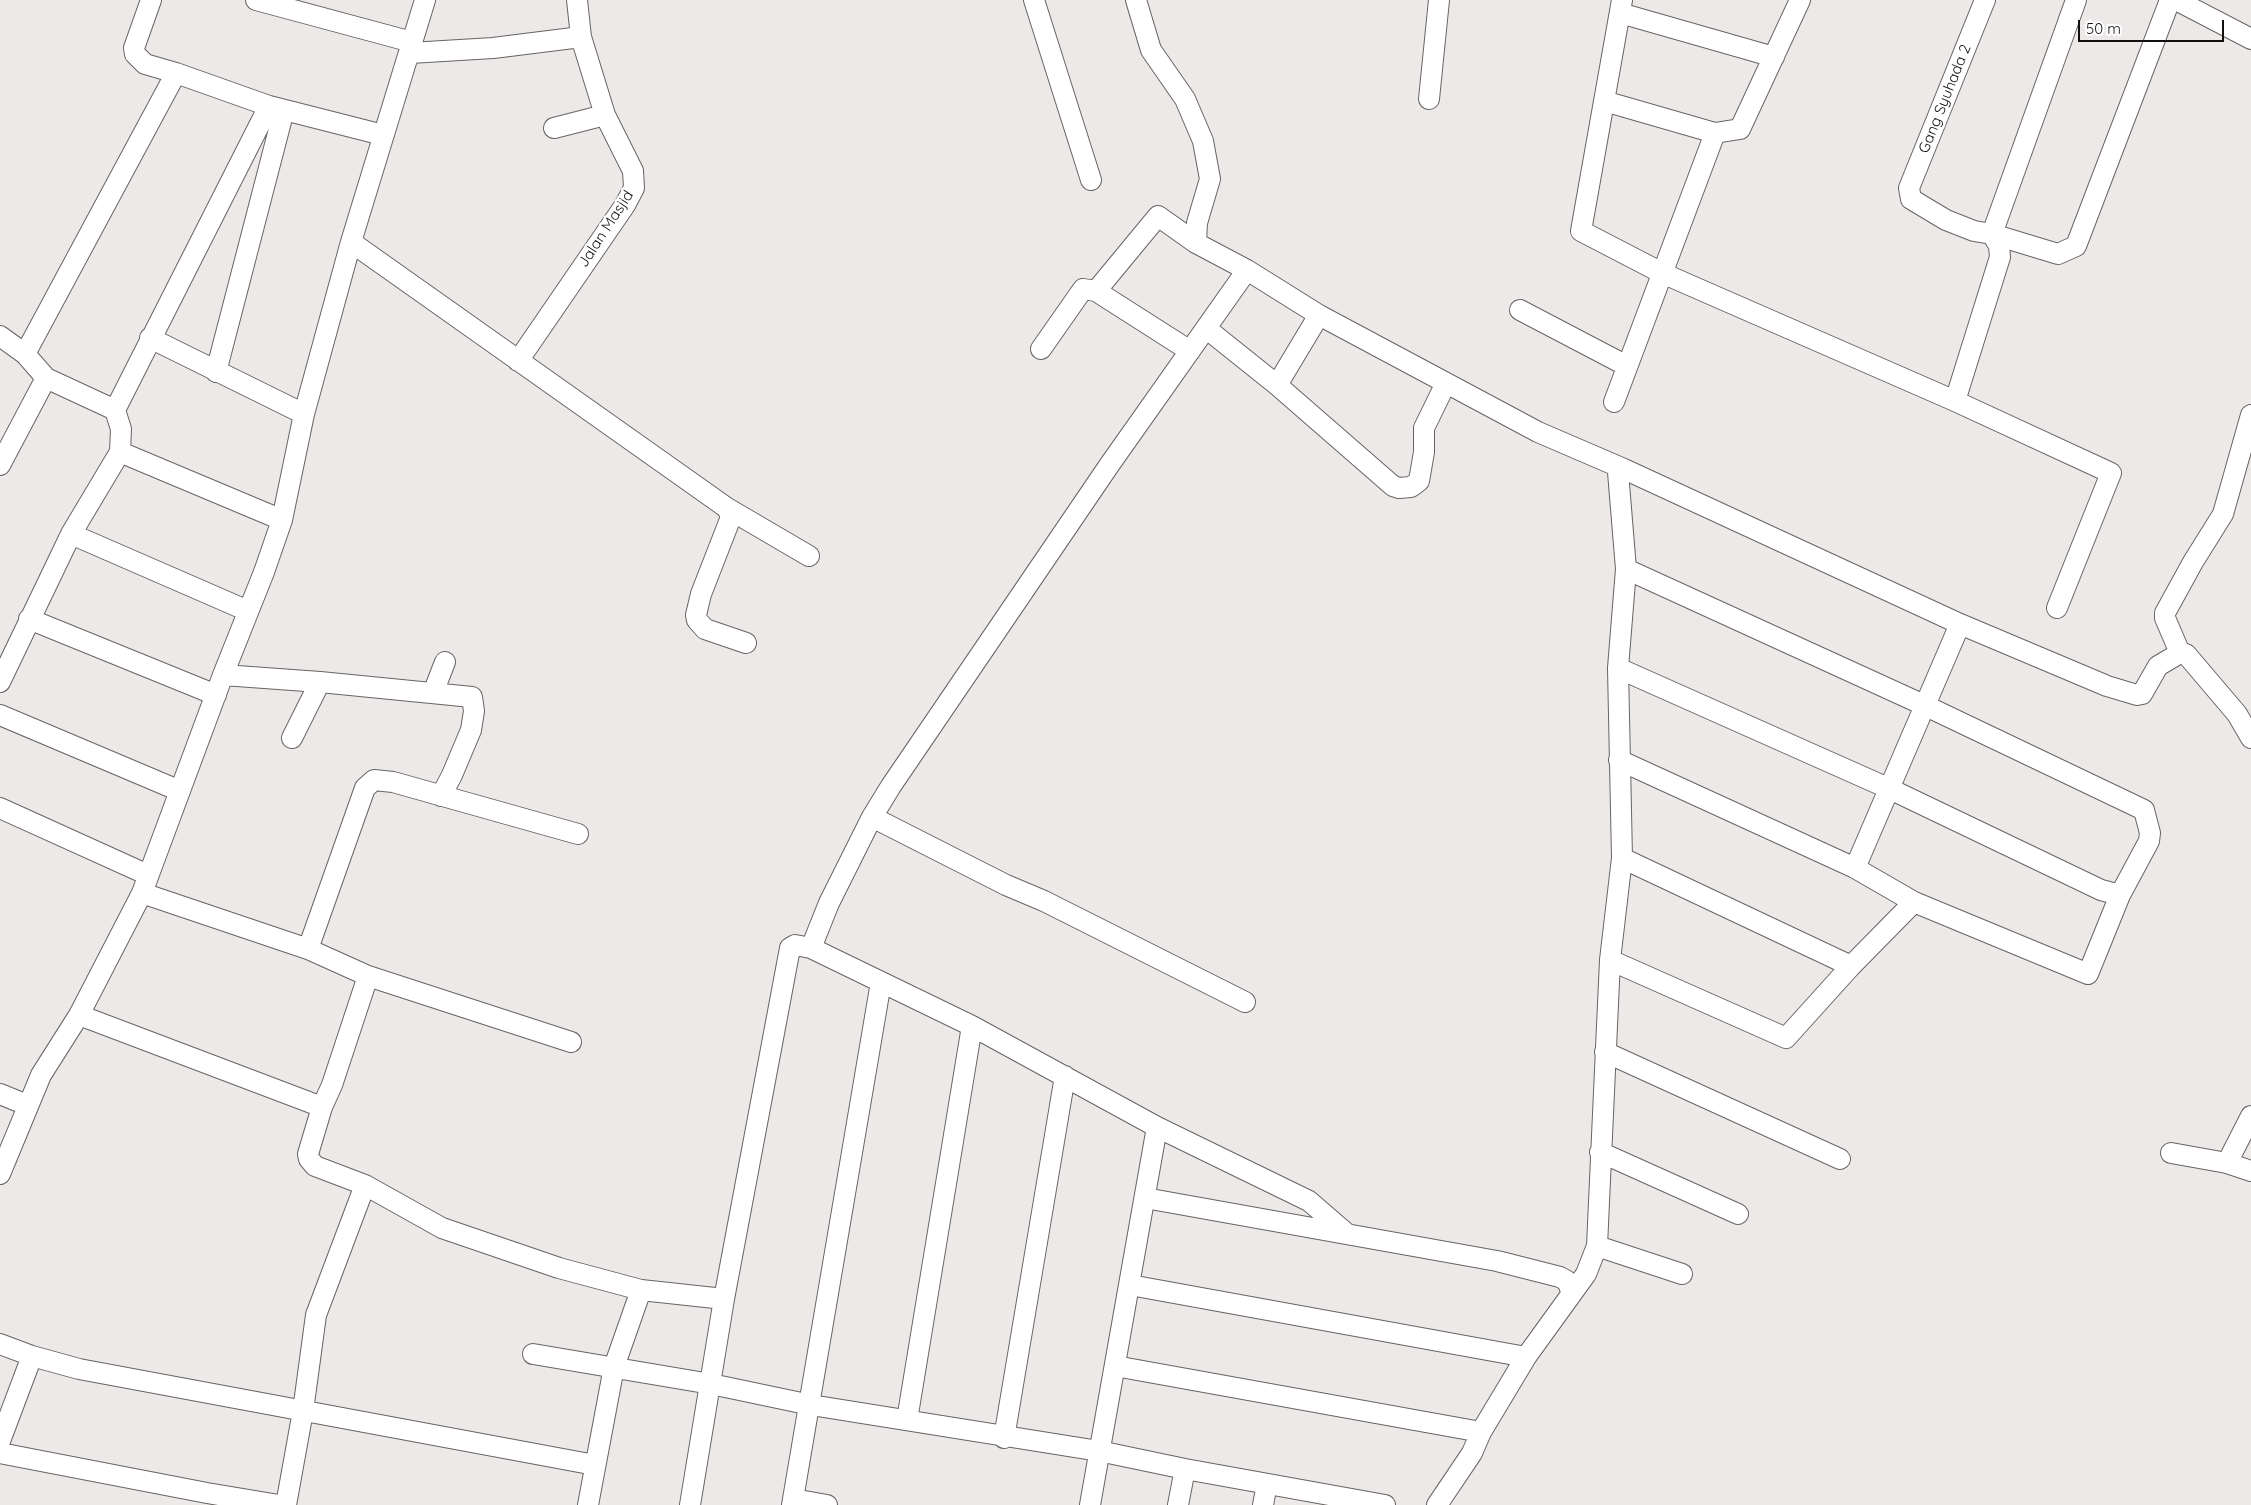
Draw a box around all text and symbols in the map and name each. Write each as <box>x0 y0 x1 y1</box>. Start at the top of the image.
scale bar <box>2081 10 2227 42</box>
text: 50 m <box>2086 19 2121 38</box>
street label: Gang Syuhada 2 <box>1915 42 1975 156</box>
street label: Jalan Masjid <box>575 187 637 271</box>

